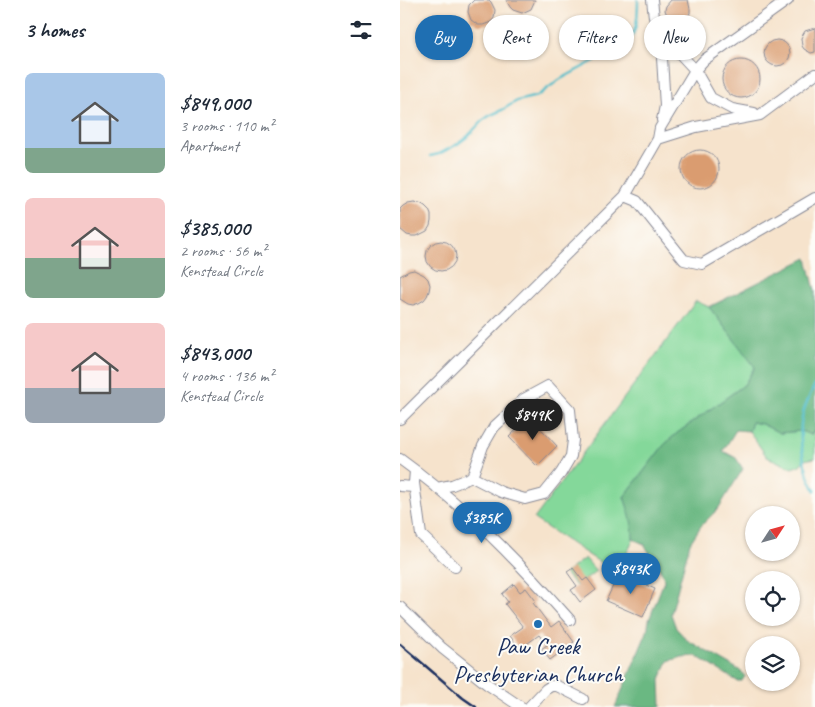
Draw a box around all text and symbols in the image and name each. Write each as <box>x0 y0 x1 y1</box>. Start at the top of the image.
chip: Buy <box>415 15 473 60</box>
chip: Rent <box>483 15 549 60</box>
chip: Filters <box>559 15 634 60</box>
chip: New <box>644 15 706 60</box>
icon: filters <box>347 16 375 44</box>
text: 3 homes <box>25 17 84 43</box>
text: $849,000 <box>180 90 250 116</box>
icon: home <box>65 93 125 153</box>
text: 3 rooms · 110 m² <box>180 116 274 136</box>
text: Apartment <box>180 136 239 156</box>
text: $385,000 <box>180 215 250 241</box>
icon: home <box>65 218 125 278</box>
text: 2 rooms · 56 m² <box>180 241 266 261</box>
text: Kenstead Circle <box>180 261 263 281</box>
text: $843,000 <box>180 340 250 366</box>
icon: home <box>65 343 125 403</box>
text: 4 rooms · 136 m² <box>180 366 274 386</box>
text: Kenstead Circle <box>180 386 263 406</box>
pin: $849K <box>498 398 568 441</box>
text: $849K <box>515 405 551 425</box>
pin: $385K <box>447 502 517 544</box>
north arrow <box>745 506 800 561</box>
map controls <box>745 506 800 691</box>
text: $385K <box>464 508 500 528</box>
pin: $843K <box>596 552 666 595</box>
text: $843K <box>613 559 649 579</box>
button: locate <box>745 571 800 626</box>
marker: Paw Creek Presbyterian Church <box>532 618 544 630</box>
place label: Paw Creek Presbyterian Church <box>453 631 624 689</box>
button: layers <box>745 636 800 691</box>

